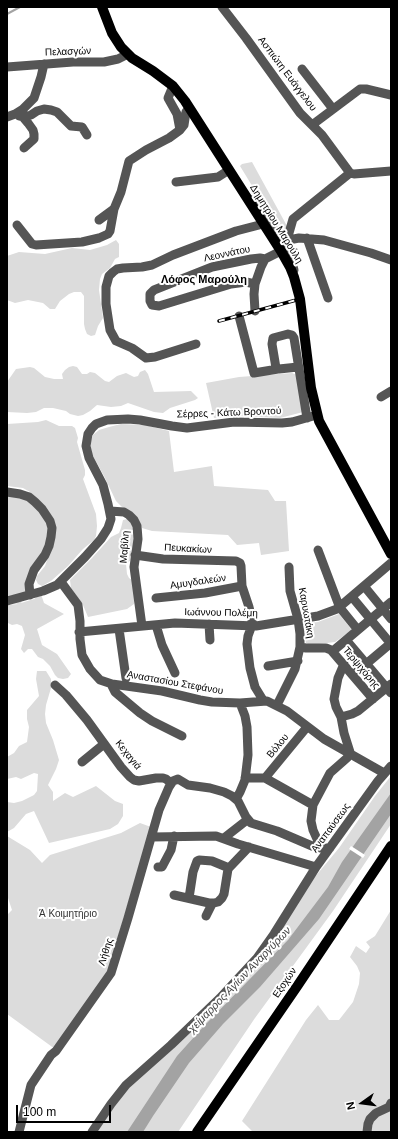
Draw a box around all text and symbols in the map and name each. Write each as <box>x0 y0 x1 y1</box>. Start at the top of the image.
street label: Ασπιώτη Ευάγγελου <box>255 34 319 114</box>
street label: Πελασγών <box>45 45 91 59</box>
street label: Δημητρίου Μαρούλη <box>247 182 305 266</box>
street label: Λεοννάτου <box>203 243 251 265</box>
district label: Λόφος Μαρούλη <box>161 273 247 287</box>
street label: Σέρρες - Κάτω Βροντού <box>176 405 282 421</box>
street label: Μαβίλη <box>118 530 132 564</box>
street label: Πευκακίων <box>164 542 212 556</box>
street label: Αμυγδαλεών <box>169 572 227 592</box>
street label: Καρυωτάκη <box>296 587 316 639</box>
street label: Ιωάννου Πολέμη <box>184 606 258 620</box>
street label: Τερψιχόρης <box>340 645 382 691</box>
street label: Αναστασίου Στεφάνου <box>126 669 224 697</box>
street label: Βόλου <box>265 731 291 761</box>
street label: Κεχαγιά <box>112 738 144 772</box>
street label: Αναπαύσεως <box>309 801 353 855</box>
park label: Ά Κοιμητήριο <box>39 908 97 920</box>
water label: χείμαρρος Αγίων Αναργύρων <box>186 924 294 1036</box>
street label: Λήθης <box>96 937 116 967</box>
street label: Εξοχών <box>271 966 299 1000</box>
north arrow <box>342 1083 382 1123</box>
scale bar <box>18 1097 113 1123</box>
text: N <box>344 1101 357 1111</box>
text: 100 m <box>23 1105 56 1119</box>

